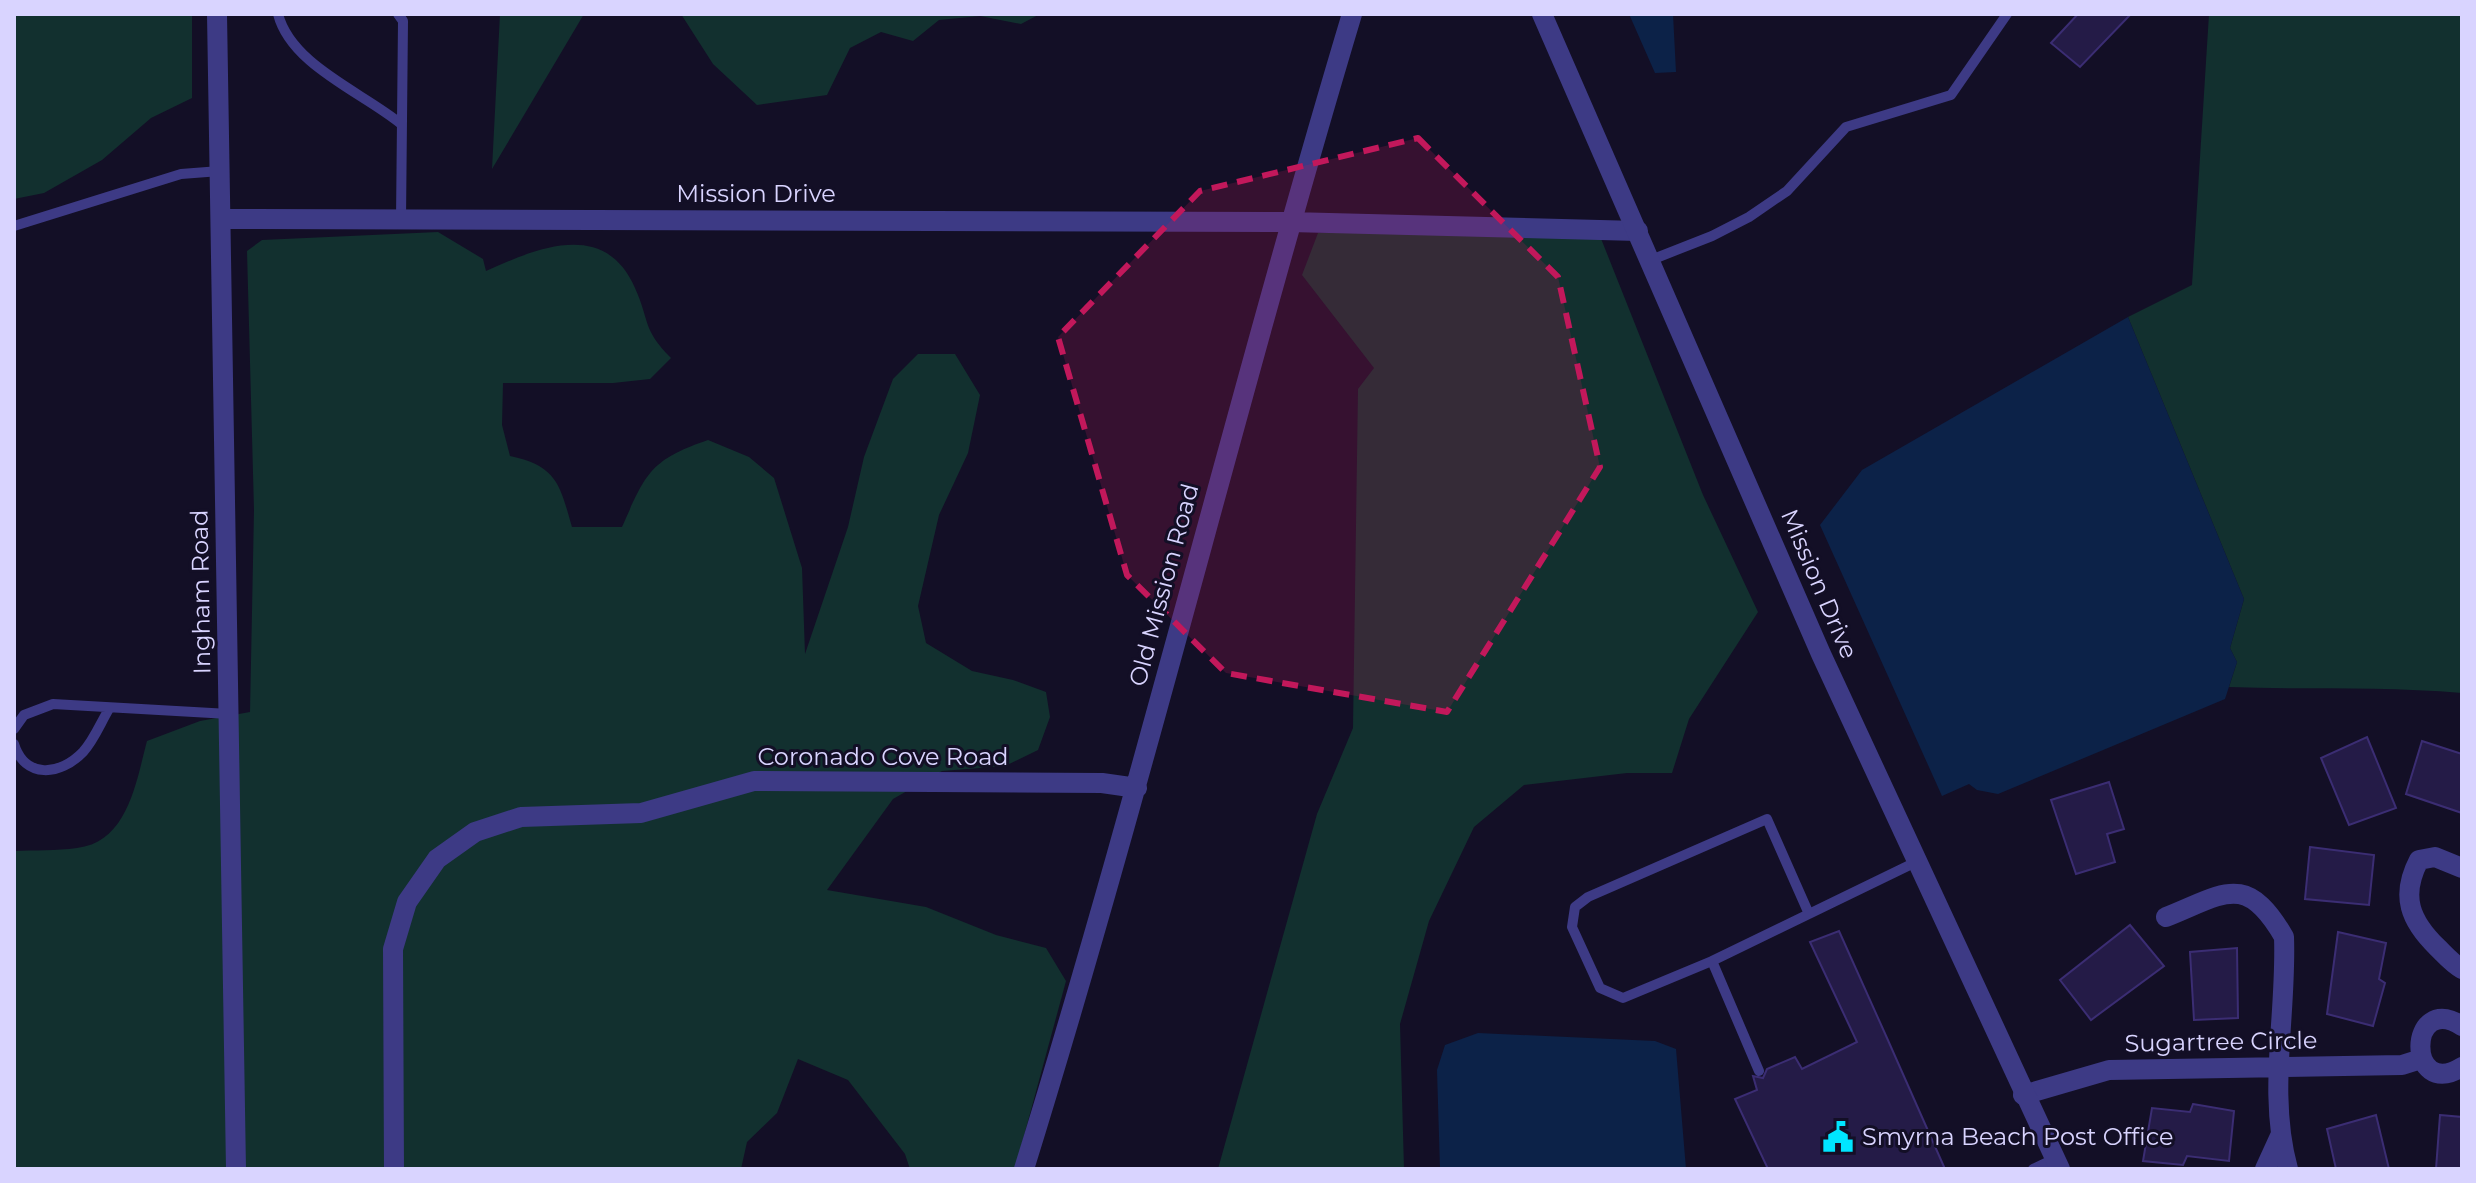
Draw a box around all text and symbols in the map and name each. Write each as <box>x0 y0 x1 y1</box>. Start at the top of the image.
street label: Mission Drive <box>676 179 836 208</box>
street label: Old Mission Road <box>1123 480 1205 689</box>
street label: Mission Drive <box>1775 505 1864 663</box>
street label: Ingham Road <box>185 509 216 675</box>
street label: Coronado Cove Road <box>757 742 1009 771</box>
street label: Sugartree Circle <box>2124 1025 2318 1058</box>
public building icon: Smyrna Beach Post Office <box>1821 1120 1855 1154</box>
place label: Smyrna Beach Post Office <box>1862 1122 2174 1151</box>

